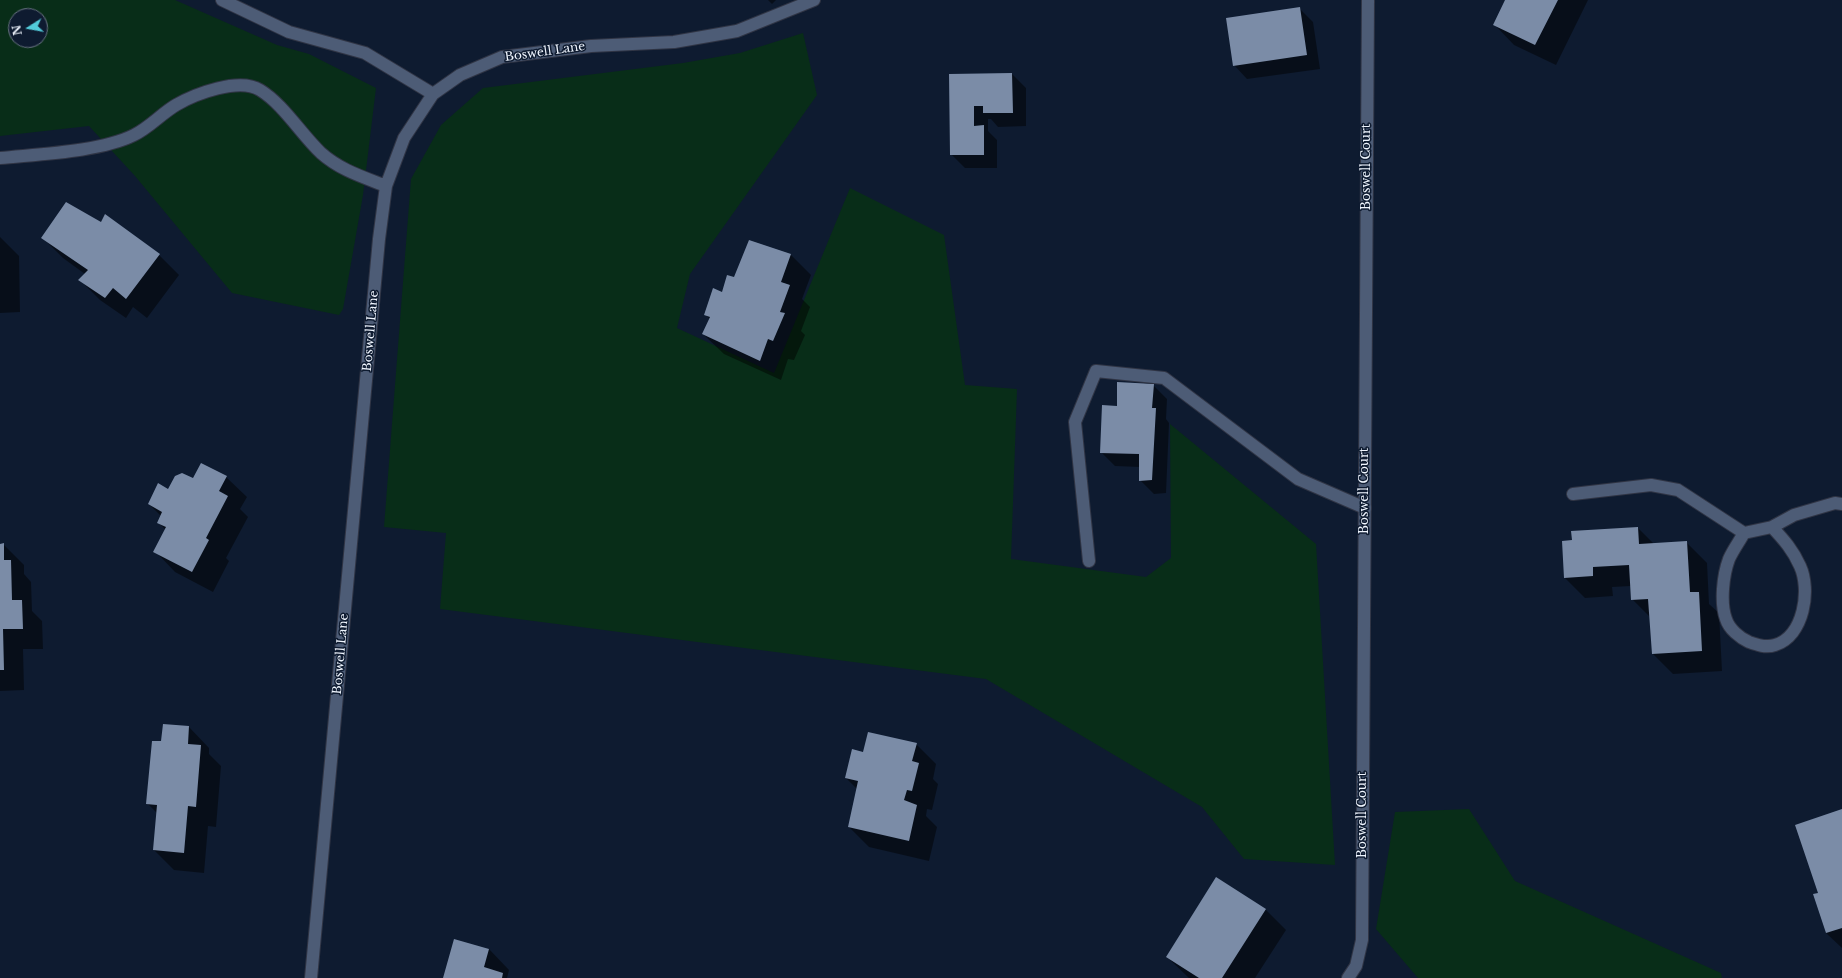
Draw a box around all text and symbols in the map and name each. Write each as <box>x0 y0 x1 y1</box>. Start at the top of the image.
north arrow <box>8 8 48 48</box>
text: N <box>9 24 25 37</box>
street label: Boswell Lane <box>504 39 586 65</box>
street label: Boswell Court <box>1360 124 1374 210</box>
street label: Boswell Lane <box>360 290 382 372</box>
street label: Boswell Court <box>1358 448 1372 534</box>
street label: Boswell Lane <box>330 613 352 695</box>
street label: Boswell Court <box>1356 772 1370 858</box>

